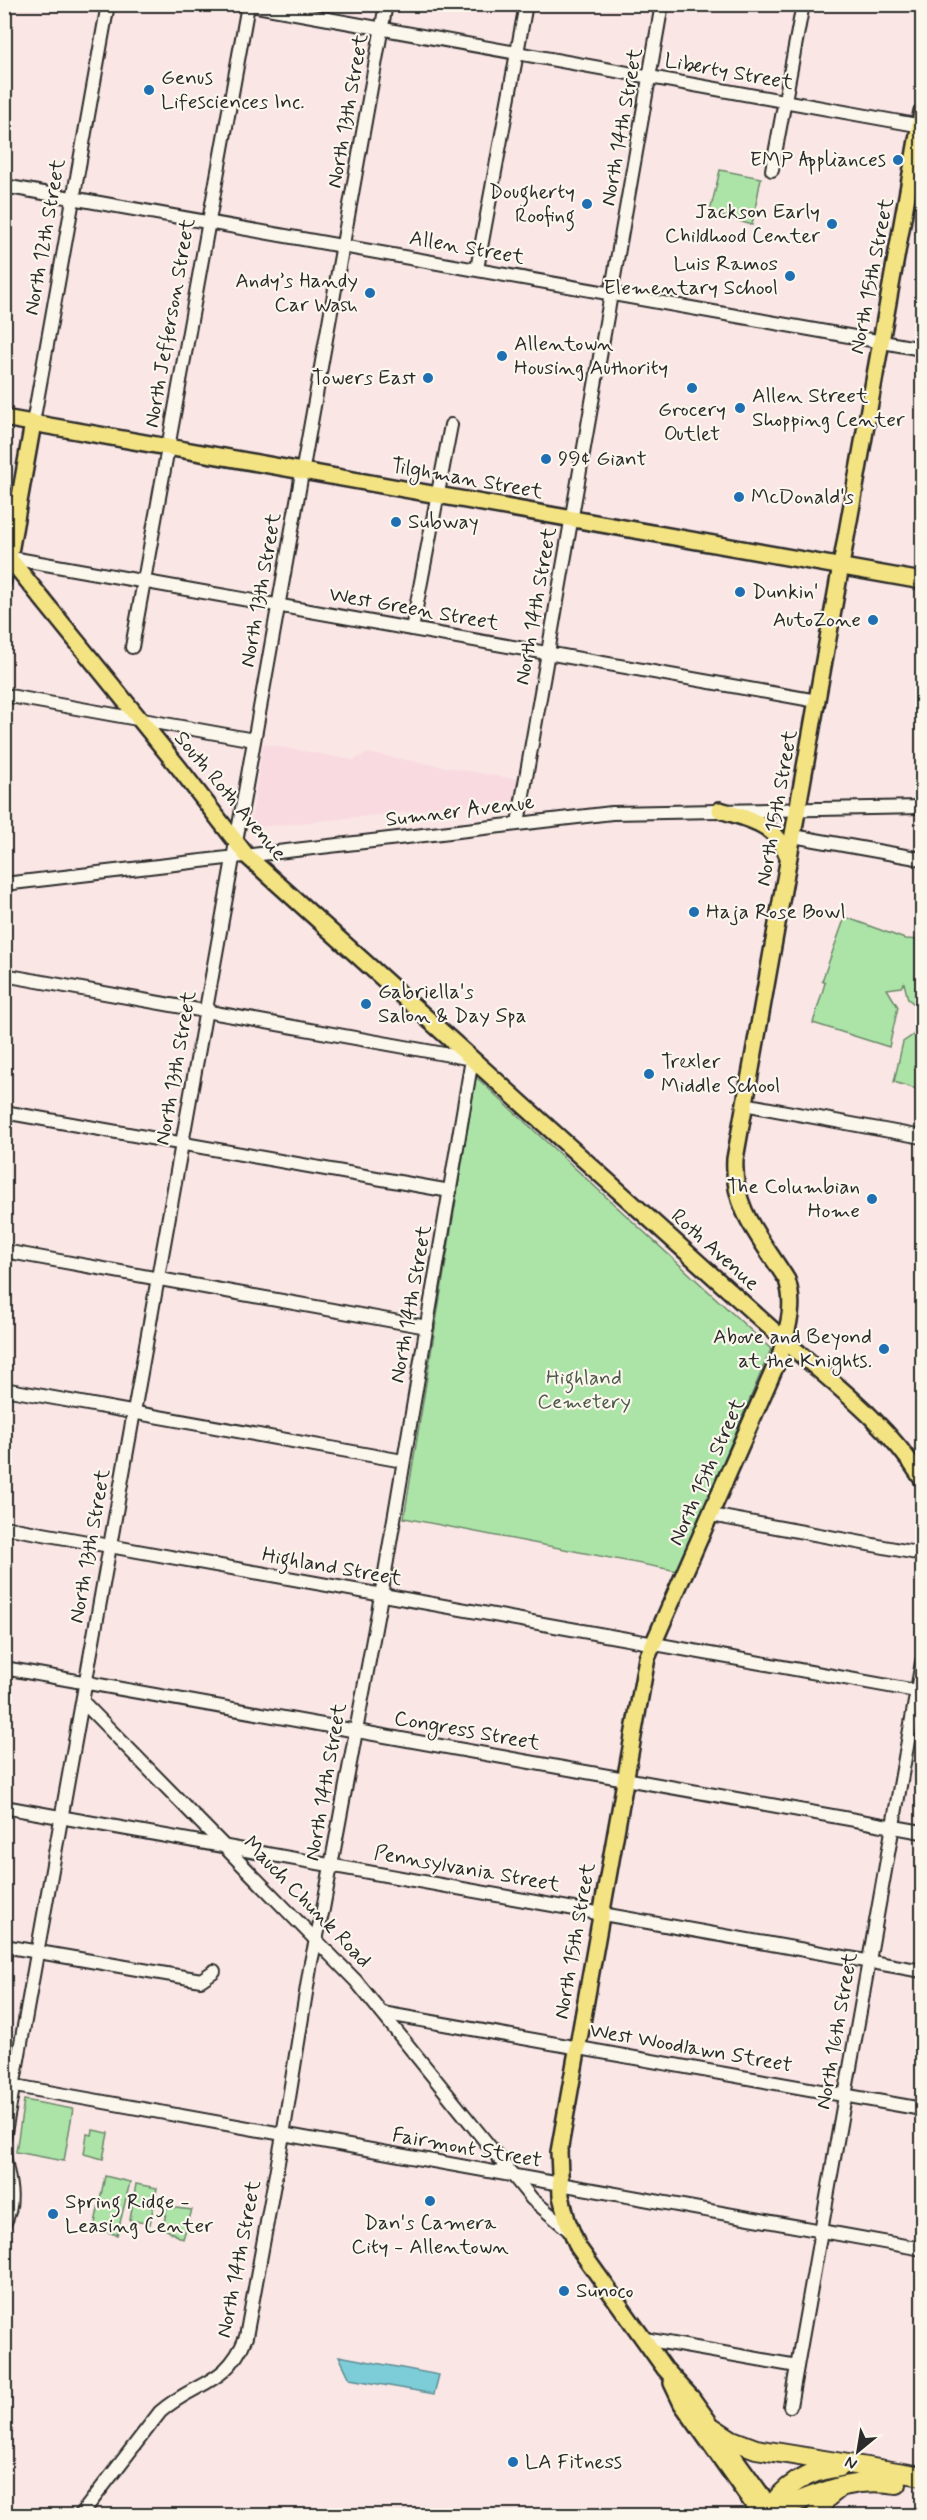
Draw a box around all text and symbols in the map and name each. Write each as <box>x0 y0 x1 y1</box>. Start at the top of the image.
street label: North 13th Street <box>321 31 375 190</box>
street label: North 14th Street <box>594 45 650 208</box>
street label: Liberty Street <box>662 47 796 97</box>
place label: Genus Lifesciences Inc. <box>161 64 305 116</box>
marker: Genus Lifesciences Inc. <box>142 83 156 97</box>
place label: EMP Appliances <box>750 146 886 175</box>
marker: EMP Appliances <box>891 153 905 167</box>
street label: North 12th Street <box>17 156 73 317</box>
place label: Dougherty Roofing <box>489 178 575 232</box>
street label: North 15th Street <box>843 195 901 356</box>
marker: Dougherty Roofing <box>580 197 594 211</box>
place label: Jackson Early Childhood Center <box>665 198 820 250</box>
street label: North Jefferson Street <box>138 215 202 430</box>
marker: Jackson Early Childhood Center <box>825 217 839 231</box>
street label: Allen Street <box>407 224 527 272</box>
place label: Luis Ramos Elementary School <box>603 250 778 302</box>
place label: Andy’s Handy Car Wash <box>235 267 358 319</box>
marker: Luis Ramos Elementary School <box>783 269 797 283</box>
marker: Andy’s Handy Car Wash <box>363 286 377 300</box>
place label: Allentown Housing Authority <box>514 330 668 382</box>
marker: Allentown Housing Authority <box>495 349 509 363</box>
place label: Towers East <box>312 364 416 392</box>
marker: Towers East <box>421 371 435 385</box>
marker: Grocery Outlet <box>685 381 699 395</box>
place label: Allen Street Shopping Center <box>752 382 905 434</box>
place label: Grocery Outlet <box>658 396 726 448</box>
marker: Allen Street Shopping Center <box>733 401 747 415</box>
place label: 99¢ Giant <box>558 445 647 473</box>
street label: Tilghman Street <box>389 452 546 507</box>
marker: 99¢ Giant <box>539 452 553 466</box>
place label: McDonald's <box>751 483 854 511</box>
marker: McDonald's <box>732 490 746 504</box>
place label: Subway <box>408 508 479 536</box>
street label: North 13th Street <box>234 510 288 669</box>
marker: Subway <box>389 515 403 529</box>
street label: North 14th Street <box>508 524 564 687</box>
place label: Dunkin' <box>752 578 819 606</box>
street label: West Green Street <box>327 580 502 638</box>
marker: Dunkin' <box>733 585 747 599</box>
place label: AutoZone <box>773 606 861 634</box>
marker: AutoZone <box>866 613 880 627</box>
street label: South Roth Avenue <box>167 725 293 867</box>
street label: North 15th Street <box>749 727 805 888</box>
street label: Sumner Avenue <box>384 788 536 834</box>
place label: Haja Rose Bowl <box>706 898 846 926</box>
marker: Haja Rose Bowl <box>687 905 701 919</box>
place label: Gabriella's Salon & Day Spa <box>378 978 527 1030</box>
street label: North 13th Street <box>149 988 203 1147</box>
marker: Gabriella's Salon & Day Spa <box>359 997 373 1011</box>
place label: Trexler Middle School <box>661 1048 780 1100</box>
marker: Trexler Middle School <box>642 1067 656 1081</box>
place label: The Columbian Home <box>727 1173 860 1225</box>
marker: The Columbian Home <box>865 1192 879 1206</box>
street label: Roth Avenue <box>665 1203 765 1297</box>
street label: North 14th Street <box>383 1222 439 1385</box>
place label: Above and Beyond at the Knights. <box>713 1323 872 1376</box>
marker: Above and Beyond at the Knights. <box>877 1342 891 1356</box>
park label: Highland Cemetery <box>537 1364 631 1416</box>
street label: North 15th Street <box>662 1393 752 1550</box>
street label: North 13th Street <box>63 1466 117 1625</box>
street label: Highland Street <box>259 1541 405 1595</box>
street label: North 14th Street <box>298 1700 354 1863</box>
street label: Congress Street <box>392 1704 543 1759</box>
street label: Mauch Chunk Road <box>237 1830 377 1974</box>
street label: Pennsylvania Street <box>372 1839 563 1899</box>
street label: North 15th Street <box>547 1860 603 2021</box>
street label: North 16th Street <box>809 1950 865 2112</box>
street label: West Woodlawn Street <box>587 2016 795 2080</box>
street label: Fairmont Street <box>390 2121 544 2175</box>
street label: North 14th Street <box>210 2177 268 2340</box>
place label: Spring Ridge - Leasing Center <box>65 2188 213 2240</box>
marker: Dan's Camera City - Allentown <box>423 2194 437 2208</box>
marker: Spring Ridge - Leasing Center <box>46 2207 60 2221</box>
place label: Dan's Camera City - Allentown <box>351 2209 509 2261</box>
place label: Sunoco <box>576 2277 634 2305</box>
marker: Sunoco <box>557 2284 571 2298</box>
north arrow <box>828 2421 888 2481</box>
place label: LA Fitness <box>525 2448 622 2476</box>
text: N <box>841 2451 861 2474</box>
marker: LA Fitness <box>506 2455 520 2469</box>

